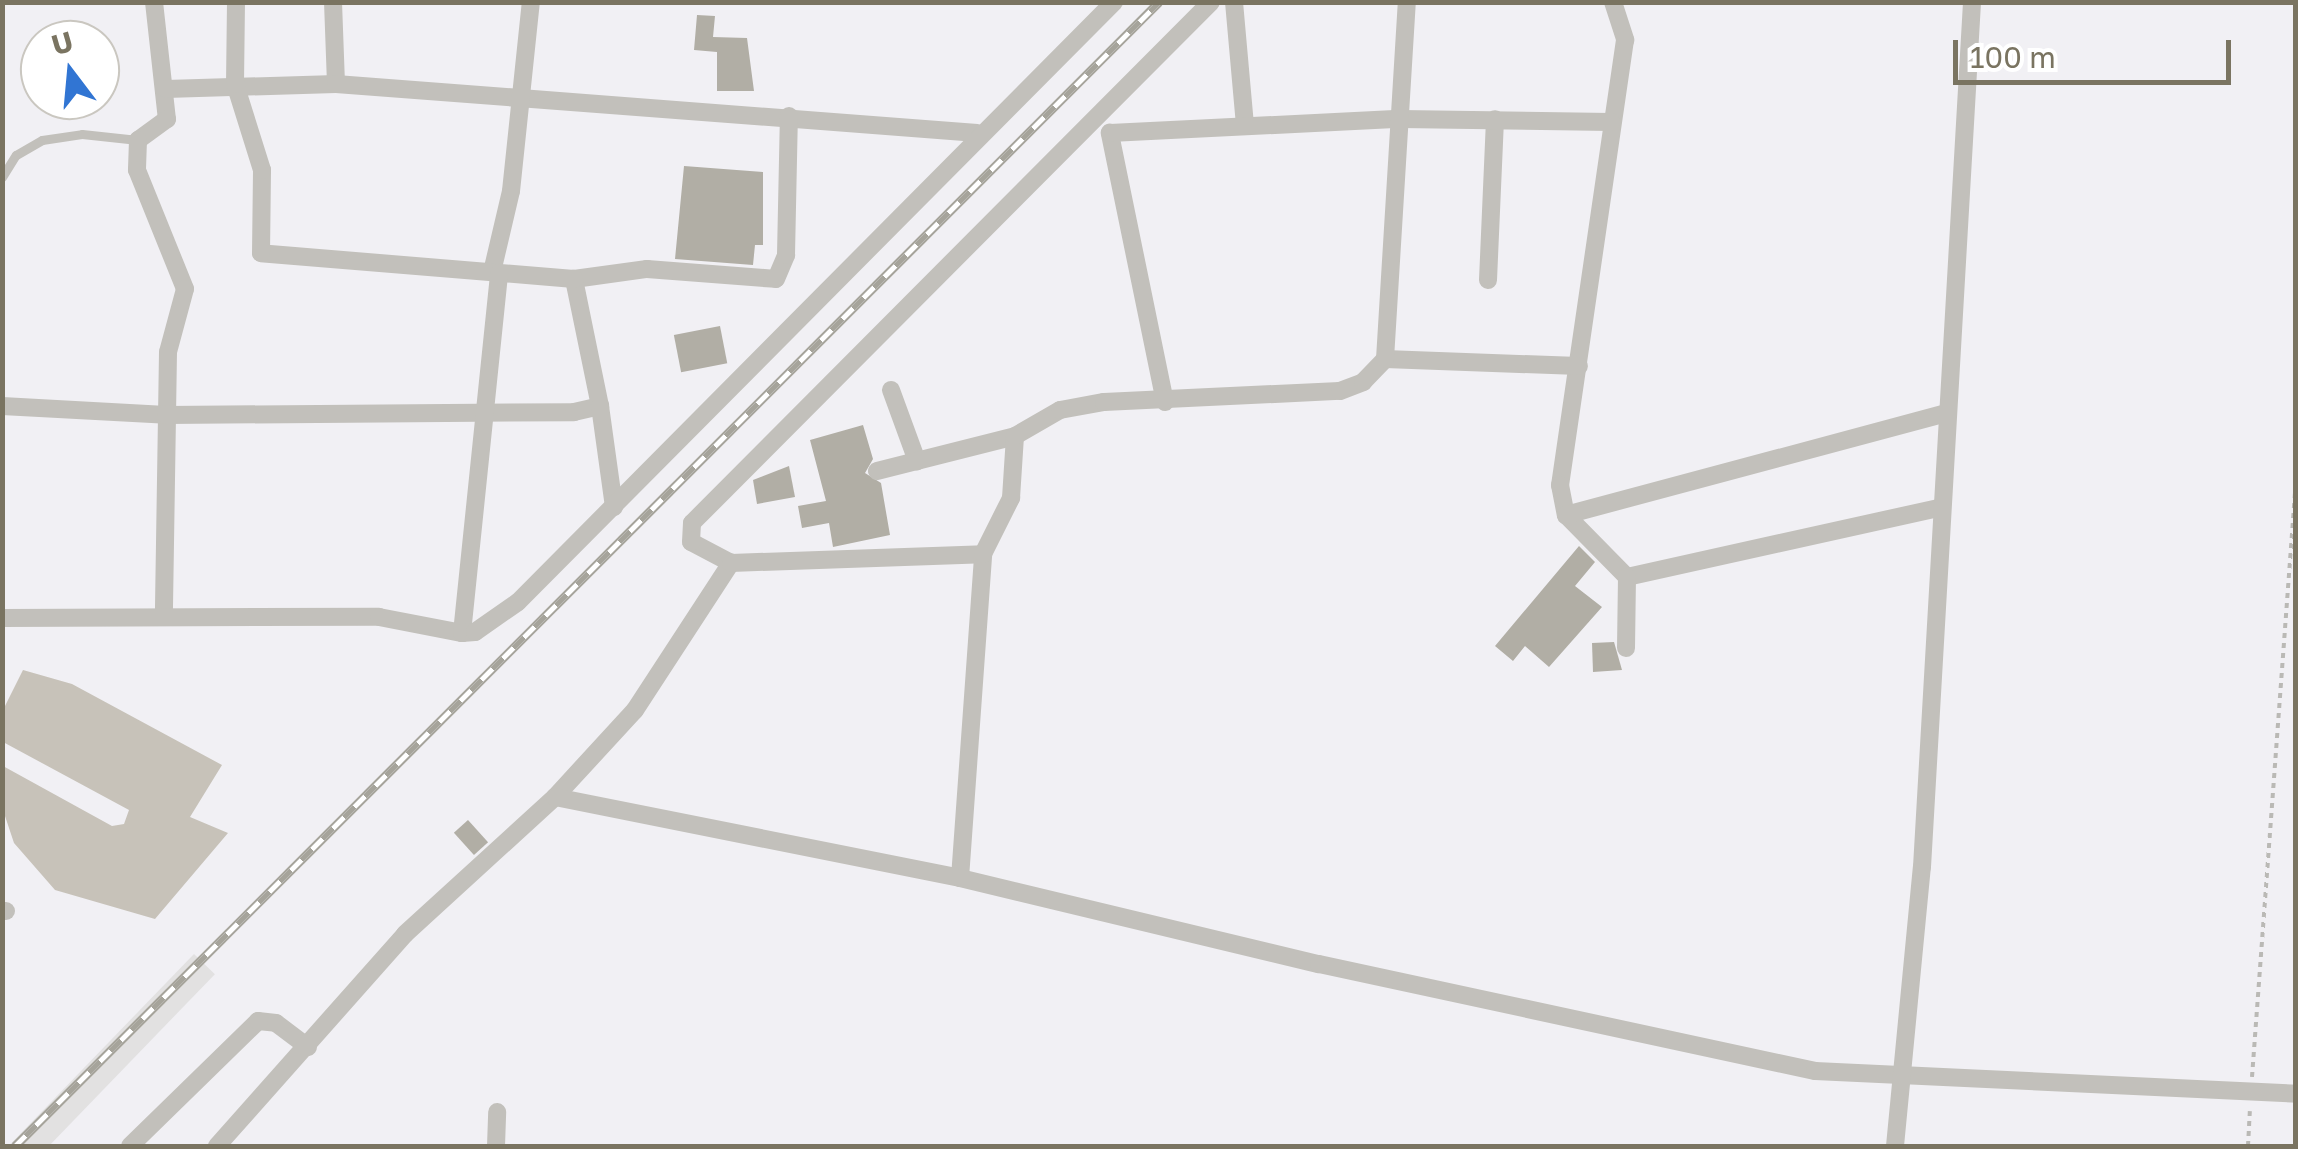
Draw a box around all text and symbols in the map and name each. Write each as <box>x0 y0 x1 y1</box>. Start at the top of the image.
north arrow <box>20 20 120 120</box>
scale bar <box>1958 20 2236 82</box>
text: U <box>48 24 77 61</box>
text: 100 m <box>1970 39 2056 75</box>

